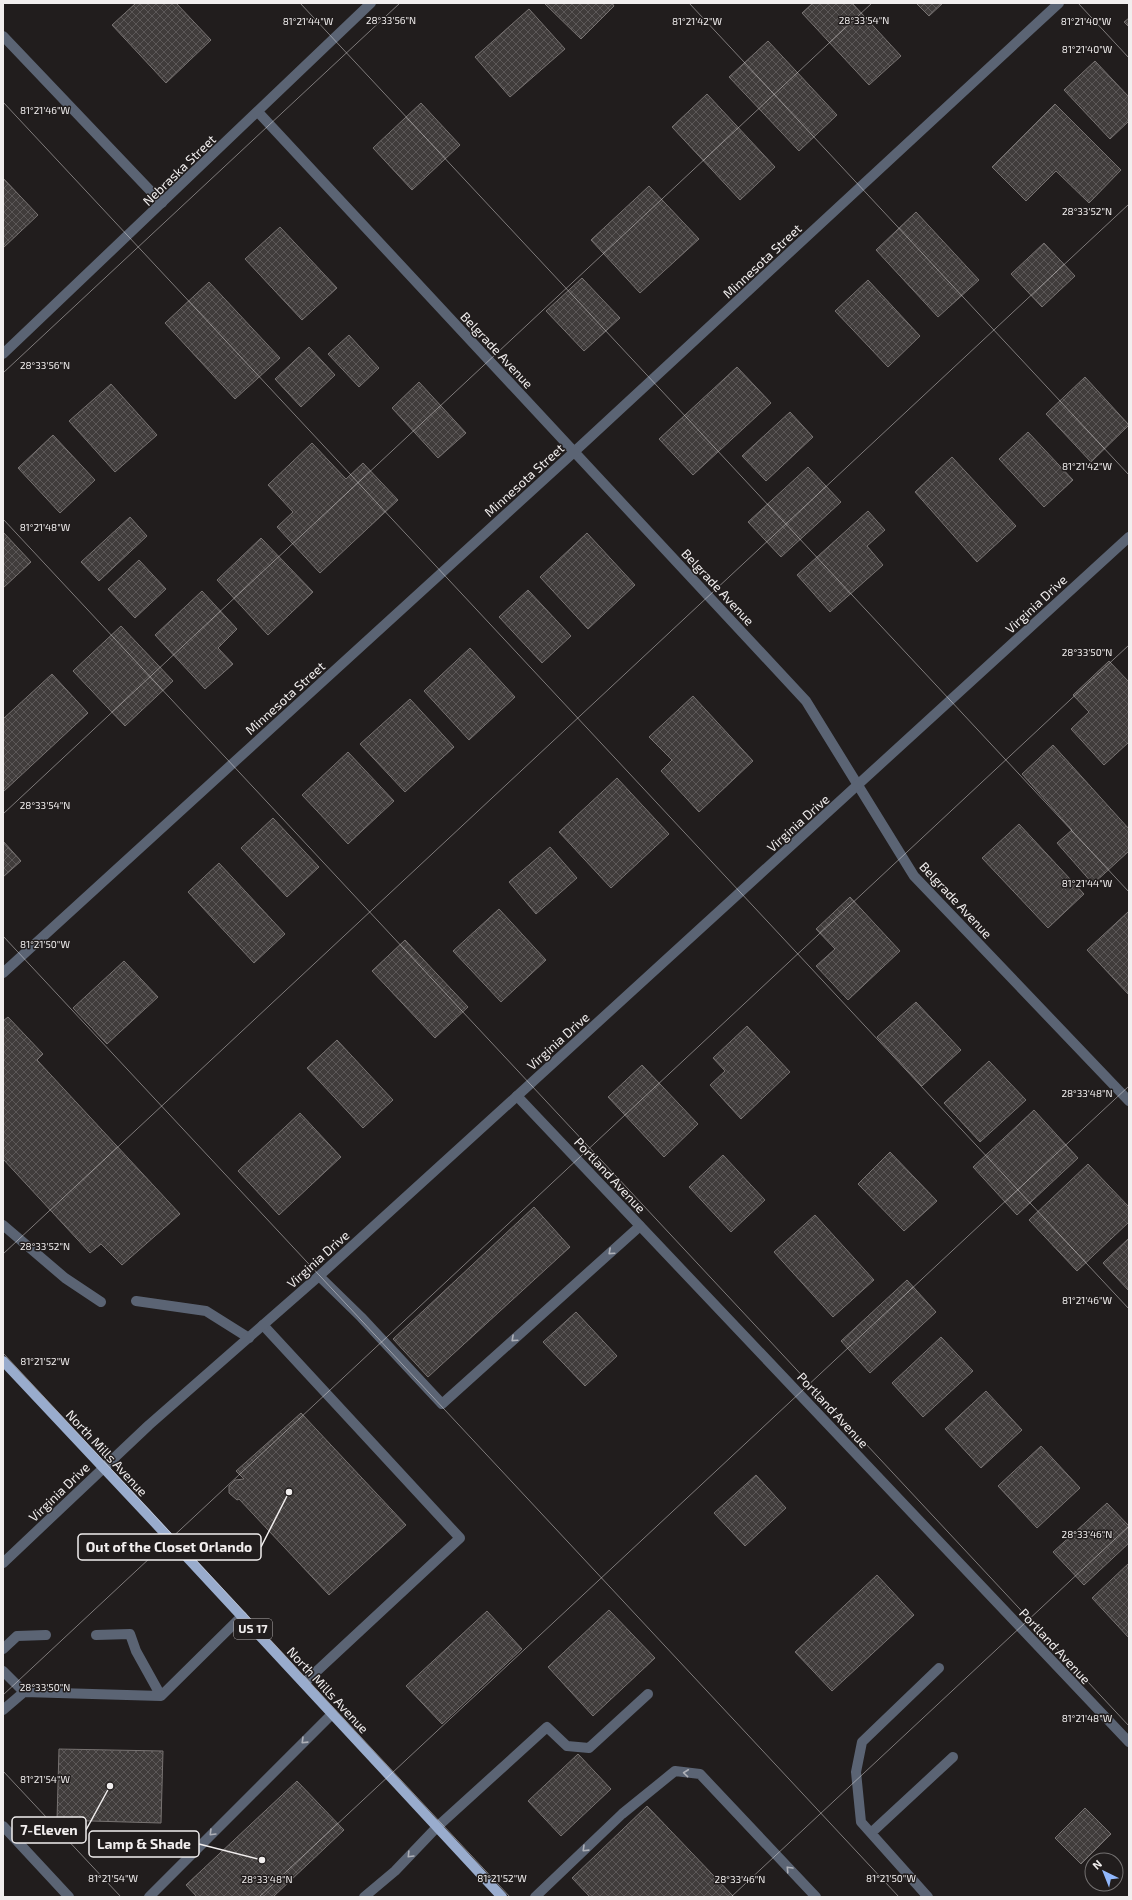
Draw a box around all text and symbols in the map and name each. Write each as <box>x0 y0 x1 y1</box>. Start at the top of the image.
text: 28°33'56"N <box>366 14 416 26</box>
text: 28°33'54"N <box>839 14 889 26</box>
text: 81°21'44"W <box>283 15 334 27</box>
text: 81°21'42"W <box>672 15 722 27</box>
text: 81°21'40"W <box>1061 15 1112 27</box>
text: 81°21'40"W <box>1062 43 1113 55</box>
text: 81°21'46"W <box>20 104 71 116</box>
street label: Nebraska Street <box>139 131 219 209</box>
text: 28°33'52"N <box>1062 205 1112 217</box>
street label: Minnesota Street <box>719 220 805 302</box>
street label: Belgrade Avenue <box>457 308 537 392</box>
text: 28°33'56"N <box>20 359 70 371</box>
street label: Minnesota Street <box>481 440 567 520</box>
text: 81°21'42"W <box>1062 460 1112 472</box>
text: 81°21'48"W <box>20 521 71 533</box>
street label: Belgrade Avenue <box>678 545 758 629</box>
street label: Virginia Drive <box>1002 571 1070 637</box>
text: 28°33'50"N <box>1062 646 1112 658</box>
street label: Minnesota Street <box>242 658 328 738</box>
street label: Virginia Drive <box>763 791 833 855</box>
text: 28°33'54"N <box>20 799 70 811</box>
street label: Belgrade Avenue <box>916 858 996 942</box>
text: 81°21'44"W <box>1062 877 1113 889</box>
text: 81°21'50"W <box>20 938 70 950</box>
street label: Virginia Drive <box>523 1009 593 1073</box>
text: 28°33'48"N <box>1061 1087 1113 1099</box>
street label: Portland Avenue <box>571 1134 649 1216</box>
street label: Virginia Drive <box>283 1227 353 1291</box>
text: 28°33'52"N <box>20 1240 70 1252</box>
one-way arrow <box>608 1247 616 1254</box>
text: 81°21'46"W <box>1062 1294 1113 1306</box>
one-way arrow <box>512 1334 519 1341</box>
text: 81°21'52"W <box>20 1355 70 1367</box>
street label: Portland Avenue <box>794 1369 872 1451</box>
street label: North Mills Avenue <box>63 1406 151 1500</box>
street label: Virginia Drive <box>25 1459 93 1525</box>
text: 28°33'46"N <box>1062 1528 1112 1540</box>
callout: Out of the Closet Orlando <box>78 1534 261 1560</box>
text: Out of the Closet Orlando <box>86 1538 252 1555</box>
street label: Portland Avenue <box>1016 1605 1094 1687</box>
road number: US 17 <box>234 1619 272 1639</box>
street label: North Mills Avenue <box>284 1643 372 1737</box>
text: 28°33'50"N <box>20 1681 70 1693</box>
text: 81°21'48"W <box>1062 1712 1113 1724</box>
one-way arrow <box>301 1736 309 1744</box>
one-way arrow <box>683 1768 689 1777</box>
text: 81°21'54"W <box>20 1773 70 1785</box>
callout: 7-Eleven <box>12 1817 86 1843</box>
text: 7-Eleven <box>20 1821 78 1838</box>
one-way arrow <box>209 1828 217 1836</box>
callout: Lamp & Shade <box>89 1831 199 1857</box>
text: Lamp & Shade <box>97 1835 191 1852</box>
one-way arrow <box>582 1844 590 1852</box>
one-way arrow <box>407 1850 415 1858</box>
north arrow <box>1084 1852 1124 1892</box>
text: N <box>1089 1857 1104 1872</box>
one-way arrow <box>786 1866 794 1874</box>
text: 81°21'54"W <box>88 1872 138 1884</box>
text: 81°21'52"W <box>477 1872 527 1884</box>
text: 81°21'50"W <box>866 1872 916 1884</box>
text: 28°33'48"N <box>241 1873 293 1885</box>
text: 28°33'46"N <box>715 1873 765 1885</box>

